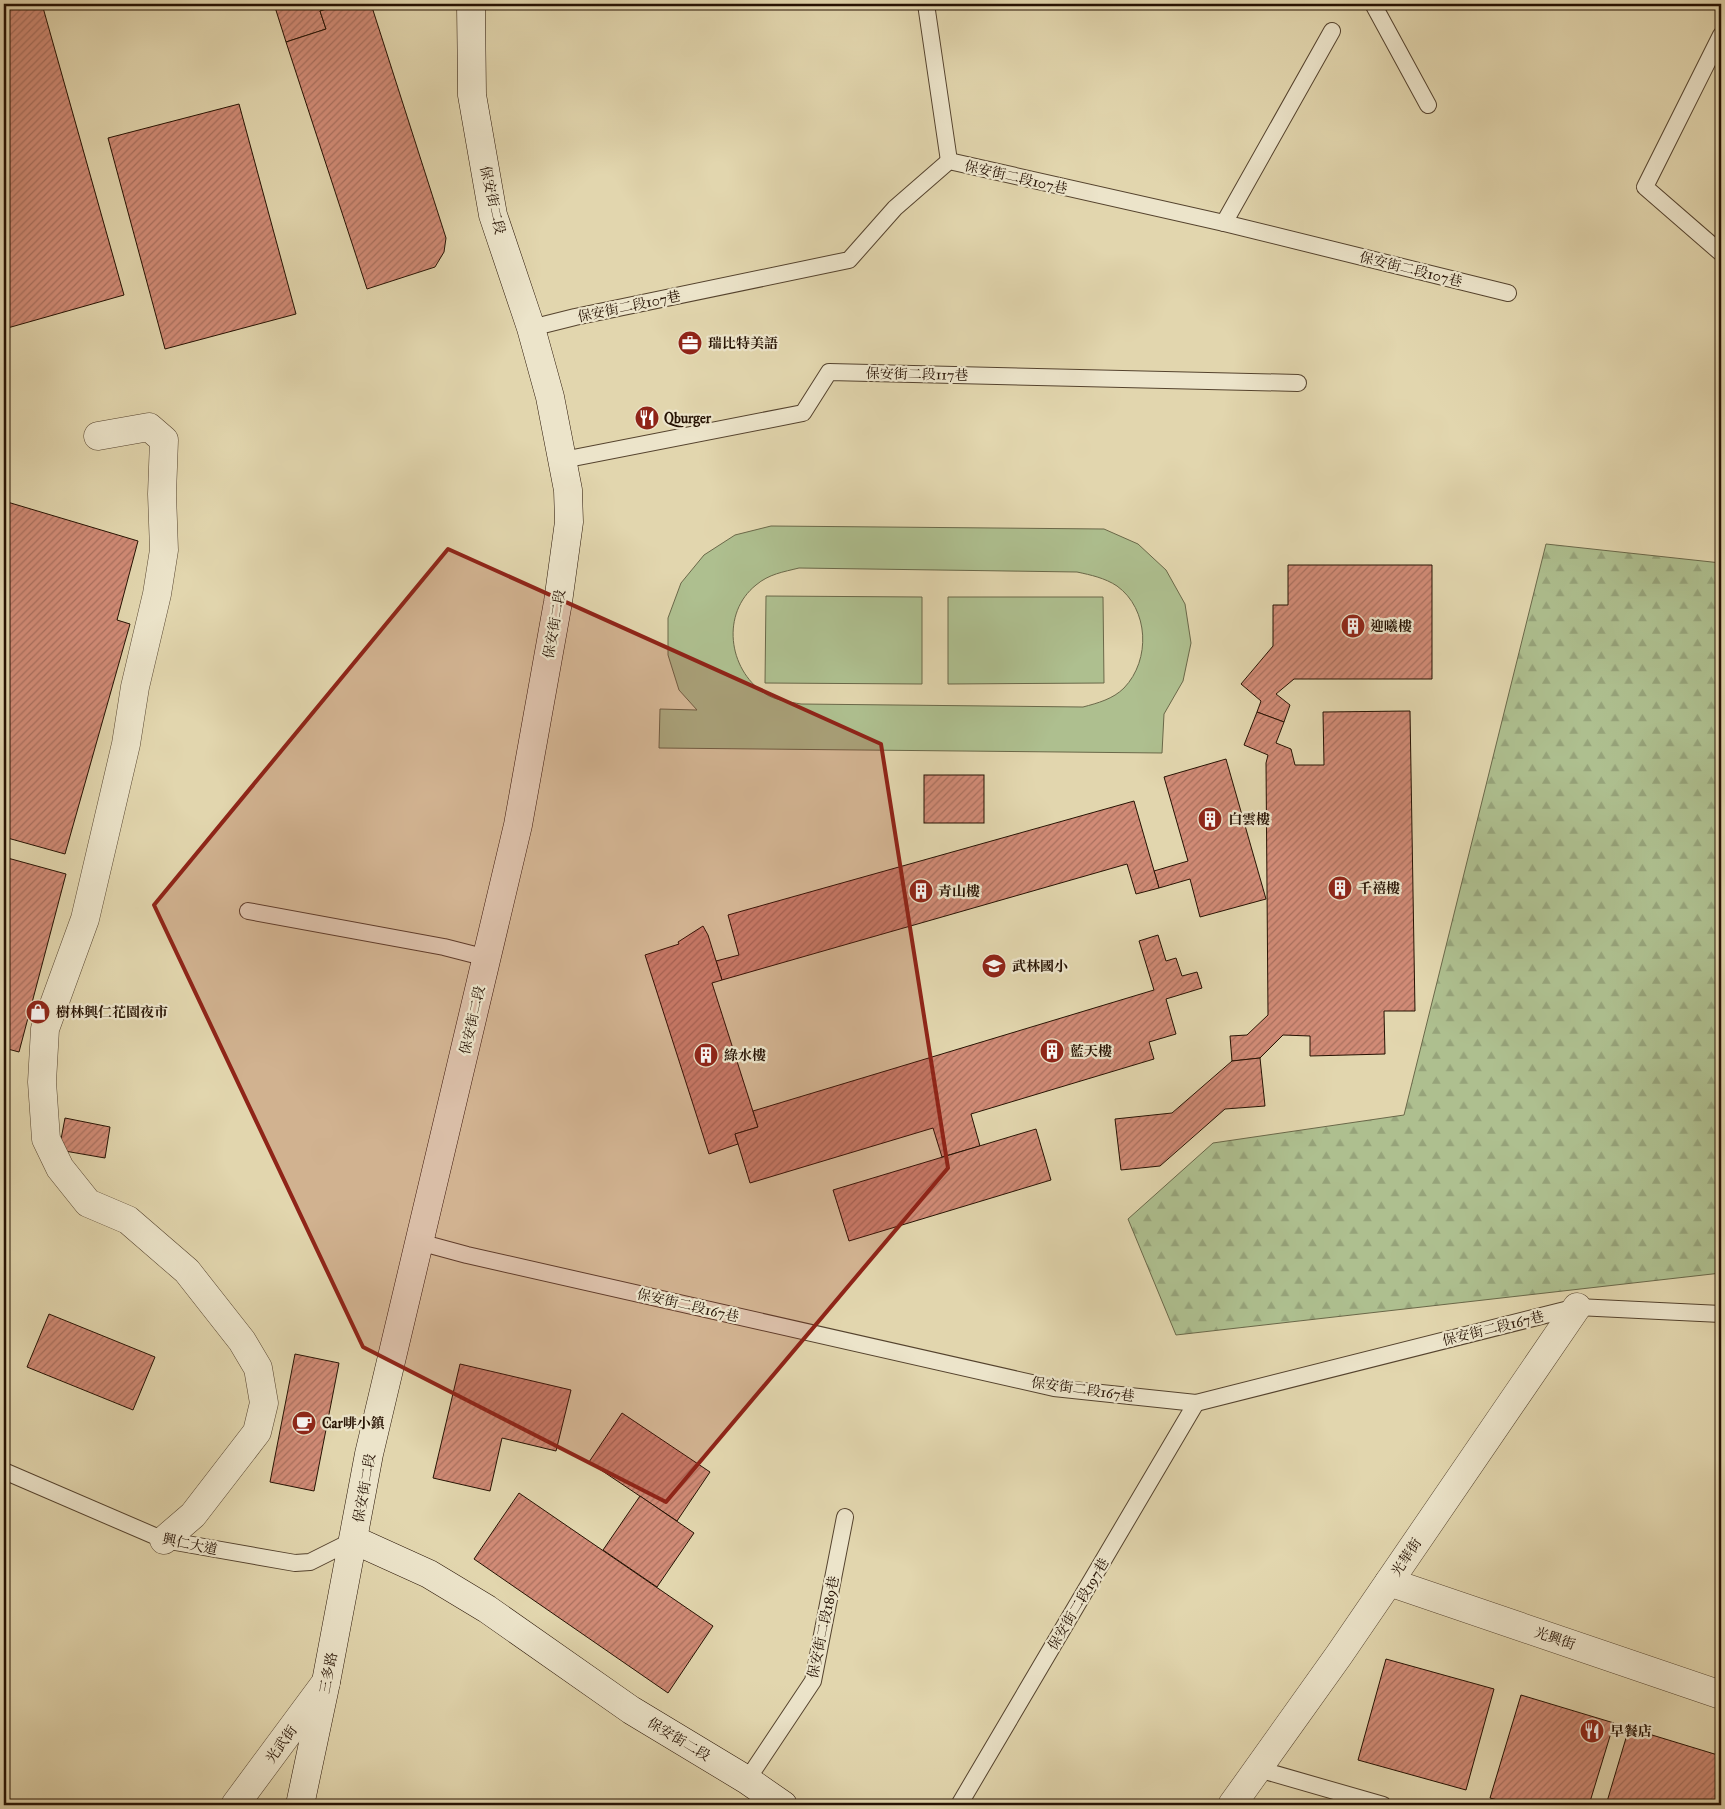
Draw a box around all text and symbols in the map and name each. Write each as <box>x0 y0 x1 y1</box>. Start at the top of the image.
street label: 保安街二段107巷 <box>963 157 1069 198</box>
street label: 保安街二段 <box>476 164 509 236</box>
street label: 保安街二段107巷 <box>1358 249 1464 290</box>
street label: 保安街二段107巷 <box>576 287 682 326</box>
office icon: 瑞比特美語 <box>677 330 703 356</box>
place label: 瑞比特美語 <box>708 335 778 352</box>
street label: 保安街二段117巷 <box>866 365 968 384</box>
restaurant icon: Qburger <box>634 405 660 431</box>
place label: Qburger <box>664 410 712 428</box>
street label: 保安街二段 <box>540 588 569 660</box>
building icon: 迎曦樓 <box>1340 613 1366 639</box>
place label: 迎曦樓 <box>1370 618 1412 635</box>
building icon: 白雲樓 <box>1197 806 1223 832</box>
place label: 白雲樓 <box>1228 811 1270 828</box>
building icon: 千禧樓 <box>1327 875 1353 901</box>
building icon: 青山樓 <box>908 878 934 904</box>
place label: 千禧樓 <box>1358 880 1400 897</box>
place label: 青山樓 <box>938 883 980 900</box>
school or university icon: 武林國小 <box>981 953 1007 979</box>
place label: 武林國小 <box>1012 958 1068 975</box>
street label: 保安街二段 <box>456 984 489 1056</box>
shop icon: 樹林興仁花園夜市 <box>25 999 51 1025</box>
place label: 樹林興仁花園夜市 <box>56 1004 168 1021</box>
building icon: 藍天樓 <box>1039 1038 1065 1064</box>
building icon: 綠水樓 <box>693 1042 719 1068</box>
place label: 藍天樓 <box>1070 1043 1112 1060</box>
place label: 綠水樓 <box>724 1047 766 1064</box>
street label: 保安街二段167巷 <box>635 1285 741 1325</box>
street label: 保安街二段167巷 <box>1441 1308 1546 1349</box>
street label: 保安街二段167巷 <box>1030 1374 1136 1405</box>
cafe icon: Car啡小鎮 <box>291 1410 317 1436</box>
place label: Car啡小鎮 <box>322 1415 385 1432</box>
street label: 保安街二段 <box>350 1452 379 1524</box>
street label: 興仁大道 <box>161 1530 219 1559</box>
street label: 光華街 <box>1388 1535 1425 1579</box>
street label: 保安街二段197巷 <box>1044 1555 1113 1653</box>
street label: 保安街二段189巷 <box>804 1574 843 1680</box>
street label: 光興街 <box>1532 1624 1577 1653</box>
street label: 三多路 <box>316 1651 341 1695</box>
street label: 保安街二段 <box>644 1714 713 1765</box>
restaurant icon: 早餐店 <box>1579 1718 1605 1744</box>
street label: 光武街 <box>262 1722 301 1766</box>
place label: 早餐店 <box>1610 1723 1652 1740</box>

